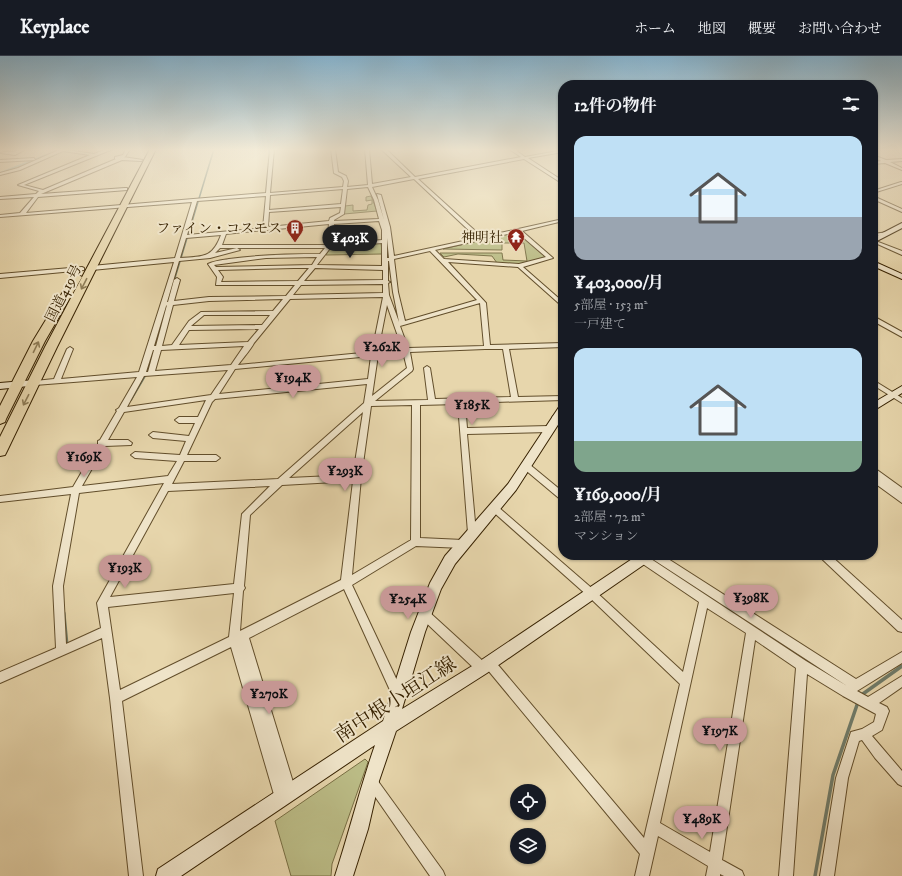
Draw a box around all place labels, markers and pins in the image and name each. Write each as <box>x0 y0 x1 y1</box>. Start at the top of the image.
building icon: ファイン・コスモス <box>285 218 305 243</box>
place label: ファイン・コスモス <box>156 220 282 238</box>
pin: ¥403K <box>322 225 378 259</box>
temple icon: 神明社 <box>506 227 526 252</box>
place label: 神明社 <box>461 229 503 247</box>
pin: ¥262K <box>354 334 410 368</box>
pin: ¥194K <box>265 365 321 399</box>
pin: ¥185K <box>444 392 500 426</box>
pin: ¥169K <box>56 444 112 478</box>
pin: ¥293K <box>317 458 373 492</box>
pin: ¥193K <box>97 555 153 589</box>
pin: ¥398K <box>723 585 779 619</box>
pin: ¥254K <box>380 586 436 620</box>
pin: ¥270K <box>241 681 297 715</box>
pin: ¥197K <box>692 718 748 752</box>
pin: ¥489K <box>674 806 730 840</box>

